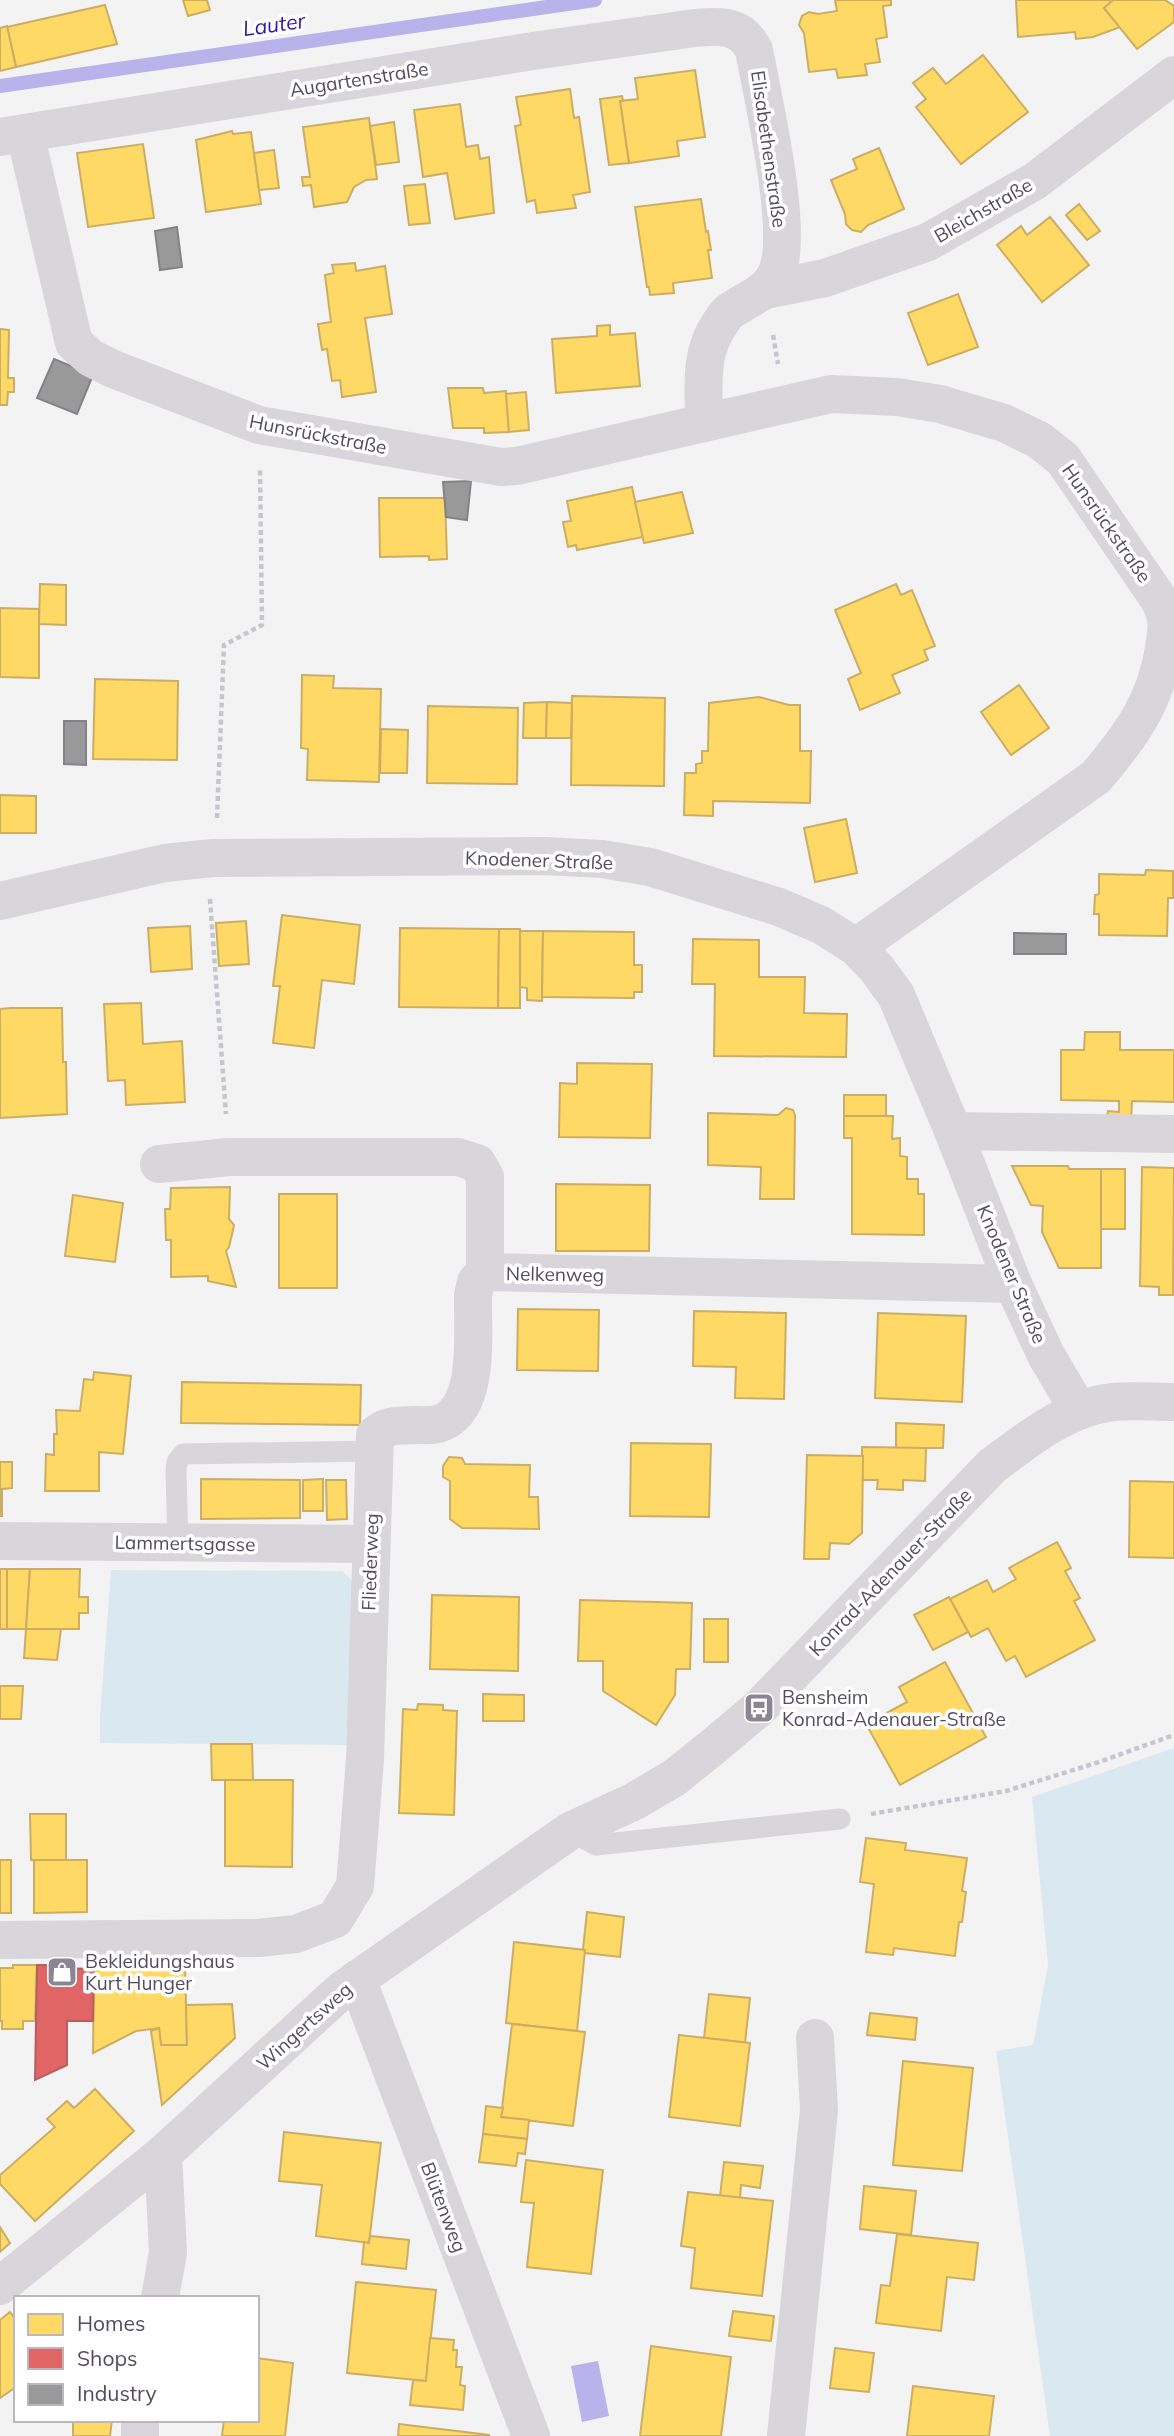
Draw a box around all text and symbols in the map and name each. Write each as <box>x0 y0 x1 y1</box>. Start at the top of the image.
water label: Lauter <box>241 7 308 41</box>
street label: Augartenstraße <box>288 56 430 102</box>
street label: Elisabethenstraße <box>746 69 792 229</box>
street label: Bleichstraße <box>930 172 1036 248</box>
street label: Hunsrückstraße <box>247 409 389 459</box>
street label: Hunsrückstraße <box>1057 459 1157 587</box>
street label: Knodener Straße <box>465 845 613 875</box>
street label: Knodener Straße <box>972 1201 1052 1347</box>
street label: Nelkenweg <box>506 1261 604 1287</box>
street label: Konrad-Adenauer-Straße <box>804 1483 976 1661</box>
street label: Fliederweg <box>356 1513 384 1611</box>
street label: Lammertsgasse <box>114 1530 256 1556</box>
place label: Bensheim Konrad-Adenauer-Straße <box>782 1685 1006 1731</box>
bus stop icon: Bensheim Konrad-Adenauer-Straße <box>742 1691 776 1725</box>
place label: Bekleidungshaus Kurt Hunger <box>85 1949 235 1995</box>
shop icon: Bekleidungshaus Kurt Hunger <box>45 1955 79 1989</box>
street label: Wingertsweg <box>251 1977 357 2075</box>
street label: Blütenweg <box>416 2159 472 2255</box>
legend <box>14 2296 259 2422</box>
text: Homes <box>77 2310 145 2336</box>
text: Shops <box>77 2345 137 2371</box>
text: Industry <box>77 2380 157 2406</box>

